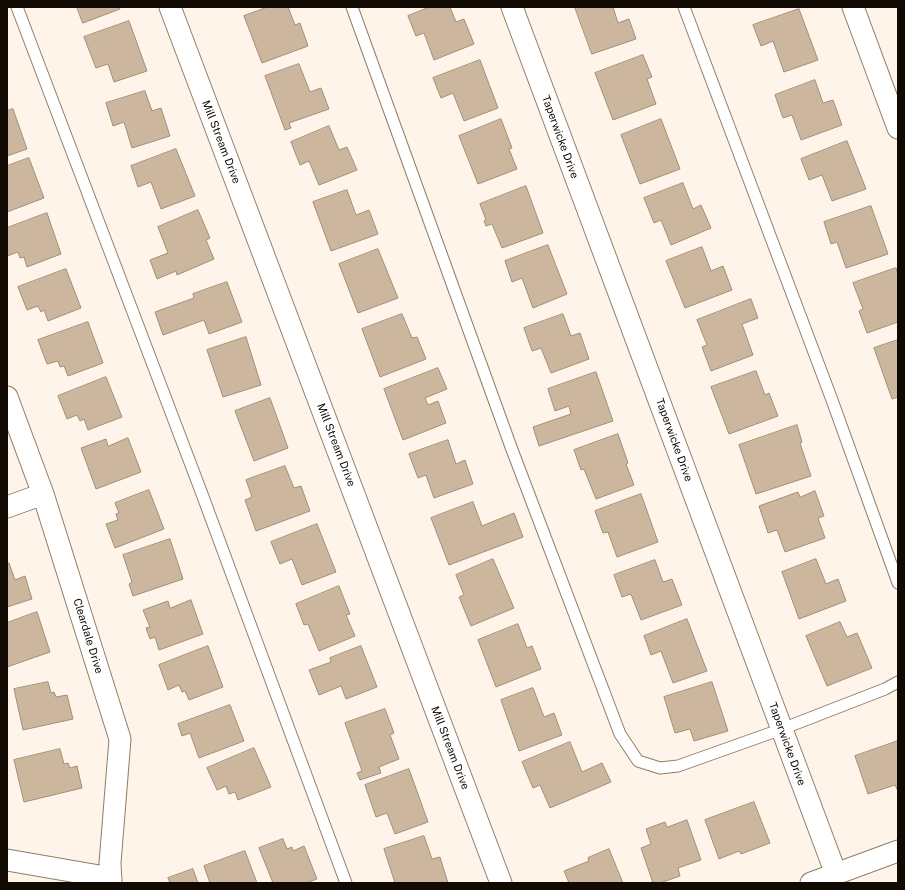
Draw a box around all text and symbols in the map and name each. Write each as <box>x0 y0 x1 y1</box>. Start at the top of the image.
street label: Taperwicke Drive <box>539 94 581 180</box>
street label: Mill Stream Drive <box>199 99 243 185</box>
street label: Taperwicke Drive <box>653 397 695 483</box>
street label: Mill Stream Drive <box>314 402 358 488</box>
street label: Cleardale Drive <box>70 597 106 675</box>
street label: Taperwicke Drive <box>766 701 808 787</box>
street label: Mill Stream Drive <box>428 705 472 791</box>

